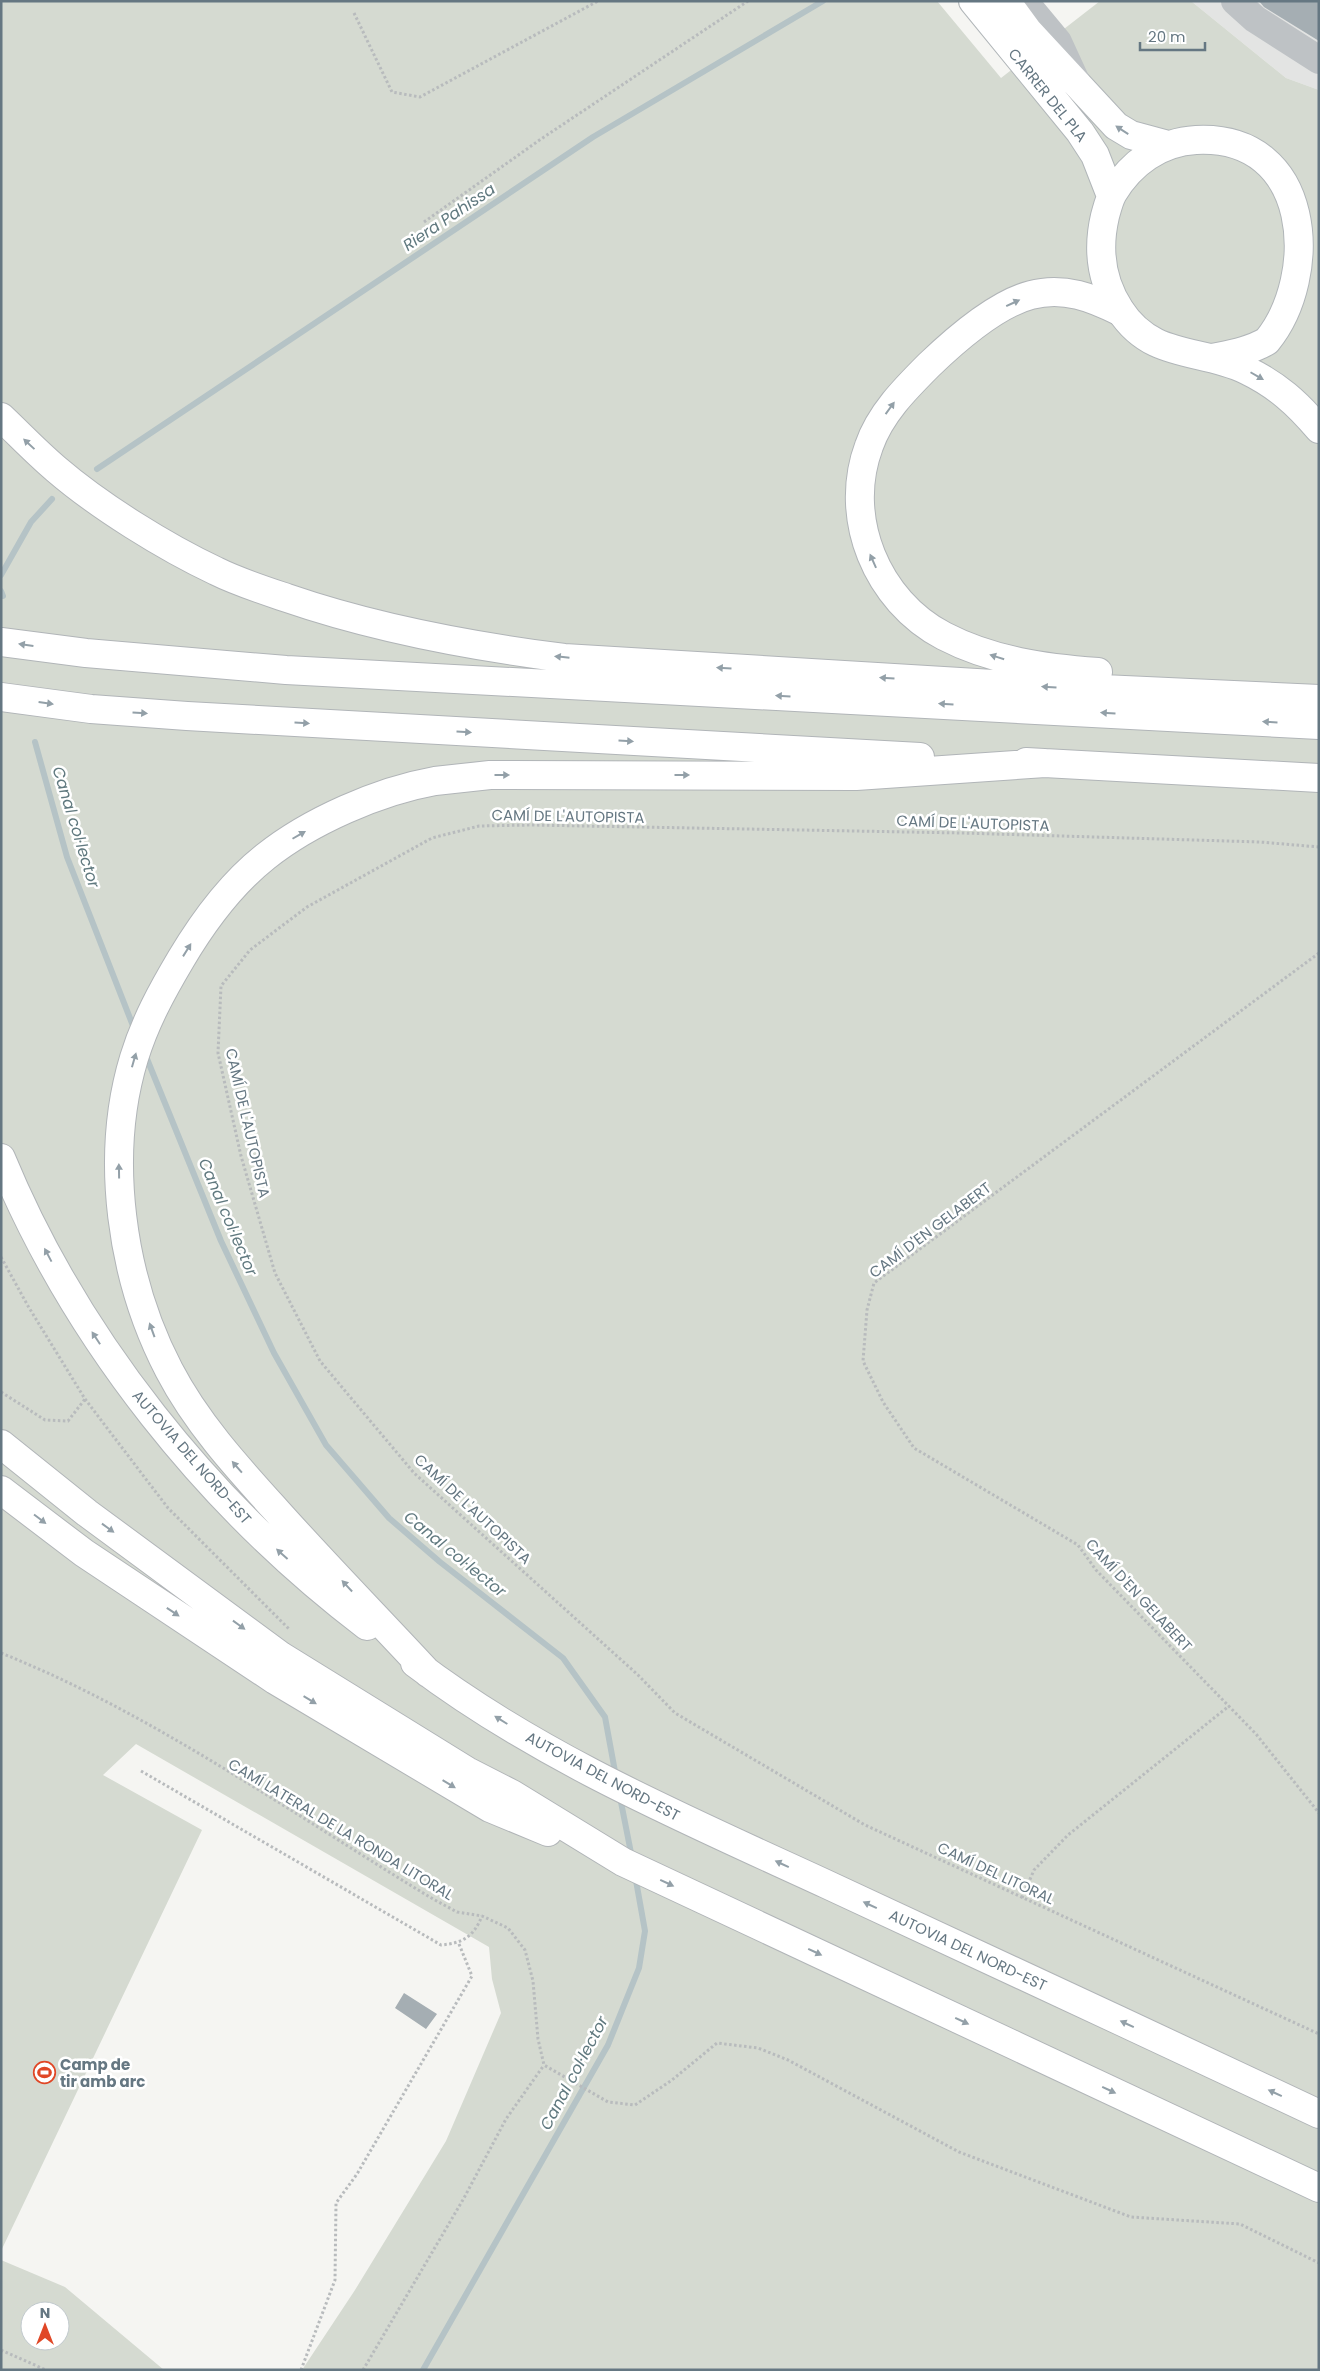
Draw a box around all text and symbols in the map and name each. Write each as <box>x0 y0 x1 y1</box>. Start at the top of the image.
scale bar <box>1140 20 1205 52</box>
text: 20 m <box>1148 26 1186 47</box>
street label: CARRER DEL PLA <box>1004 44 1092 146</box>
one-way arrow <box>1115 125 1129 135</box>
water label: Riera Pahissa <box>398 177 500 256</box>
one-way arrow <box>1006 298 1020 306</box>
one-way arrow <box>1251 372 1264 381</box>
one-way arrow <box>885 402 896 415</box>
one-way arrow <box>24 438 36 450</box>
one-way arrow <box>869 554 877 568</box>
one-way arrow <box>18 641 34 649</box>
one-way arrow <box>554 653 570 661</box>
one-way arrow <box>990 653 1005 660</box>
one-way arrow <box>716 663 732 671</box>
one-way arrow <box>878 673 894 681</box>
one-way arrow <box>1041 683 1057 691</box>
one-way arrow <box>775 692 791 700</box>
one-way arrow <box>38 699 54 707</box>
one-way arrow <box>937 700 953 708</box>
one-way arrow <box>132 709 148 717</box>
one-way arrow <box>1100 709 1116 717</box>
one-way arrow <box>1262 717 1278 725</box>
one-way arrow <box>294 720 310 728</box>
one-way arrow <box>456 729 472 737</box>
one-way arrow <box>619 737 635 745</box>
water label: Canal col·lector <box>47 763 106 892</box>
one-way arrow <box>495 771 511 779</box>
one-way arrow <box>675 771 691 779</box>
street label: CAMÍ DE L'AUTOPISTA <box>491 804 645 828</box>
street label: CAMÍ DE L'AUTOPISTA <box>896 810 1050 836</box>
one-way arrow <box>292 830 305 839</box>
one-way arrow <box>182 943 191 957</box>
street label: CAMÍ DE L'AUTOPISTA <box>221 1046 275 1200</box>
one-way arrow <box>130 1053 138 1068</box>
water label: Canal col·lector <box>193 1155 264 1280</box>
one-way arrow <box>115 1163 123 1179</box>
street label: CAMÍ D'EN GELABERT <box>865 1177 995 1283</box>
one-way arrow <box>44 1247 52 1262</box>
one-way arrow <box>148 1322 155 1337</box>
one-way arrow <box>91 1331 101 1344</box>
street label: AUTOVIA DEL NORD-EST <box>128 1385 256 1529</box>
street label: CAMÍ DE L'AUTOPISTA <box>410 1449 536 1569</box>
one-way arrow <box>231 1461 243 1473</box>
water label: Canal col·lector <box>399 1505 512 1603</box>
one-way arrow <box>33 1514 46 1525</box>
one-way arrow <box>101 1523 114 1534</box>
street label: CAMÍ D'EN GELABERT <box>1081 1534 1197 1656</box>
one-way arrow <box>276 1548 288 1560</box>
one-way arrow <box>341 1581 353 1593</box>
one-way arrow <box>167 1607 180 1617</box>
one-way arrow <box>232 1619 245 1630</box>
one-way arrow <box>303 1696 316 1705</box>
one-way arrow <box>495 1715 508 1725</box>
street label: AUTOVIA DEL NORD-EST <box>522 1726 684 1826</box>
street label: CAMÍ LATERAL DE LA RONDA LITORAL <box>224 1753 458 1905</box>
one-way arrow <box>442 1780 455 1789</box>
street label: CAMÍ DEL LITORAL <box>934 1837 1058 1910</box>
one-way arrow <box>775 1860 790 1869</box>
one-way arrow <box>660 1879 674 1887</box>
one-way arrow <box>863 1900 877 1908</box>
street label: AUTOVIA DEL NORD-EST <box>886 1904 1050 1996</box>
one-way arrow <box>807 1947 822 1956</box>
water label: Canal col·lector <box>534 2011 614 2134</box>
one-way arrow <box>955 2017 969 2025</box>
one-way arrow <box>1120 2020 1134 2028</box>
place label: Camp de tir amb arc <box>60 2054 145 2092</box>
sports icon: Camp de tir amb arc <box>32 2061 56 2085</box>
one-way arrow <box>1102 2086 1116 2094</box>
one-way arrow <box>1268 2089 1282 2097</box>
north arrow <box>20 2301 70 2351</box>
text: N <box>40 2303 50 2323</box>

